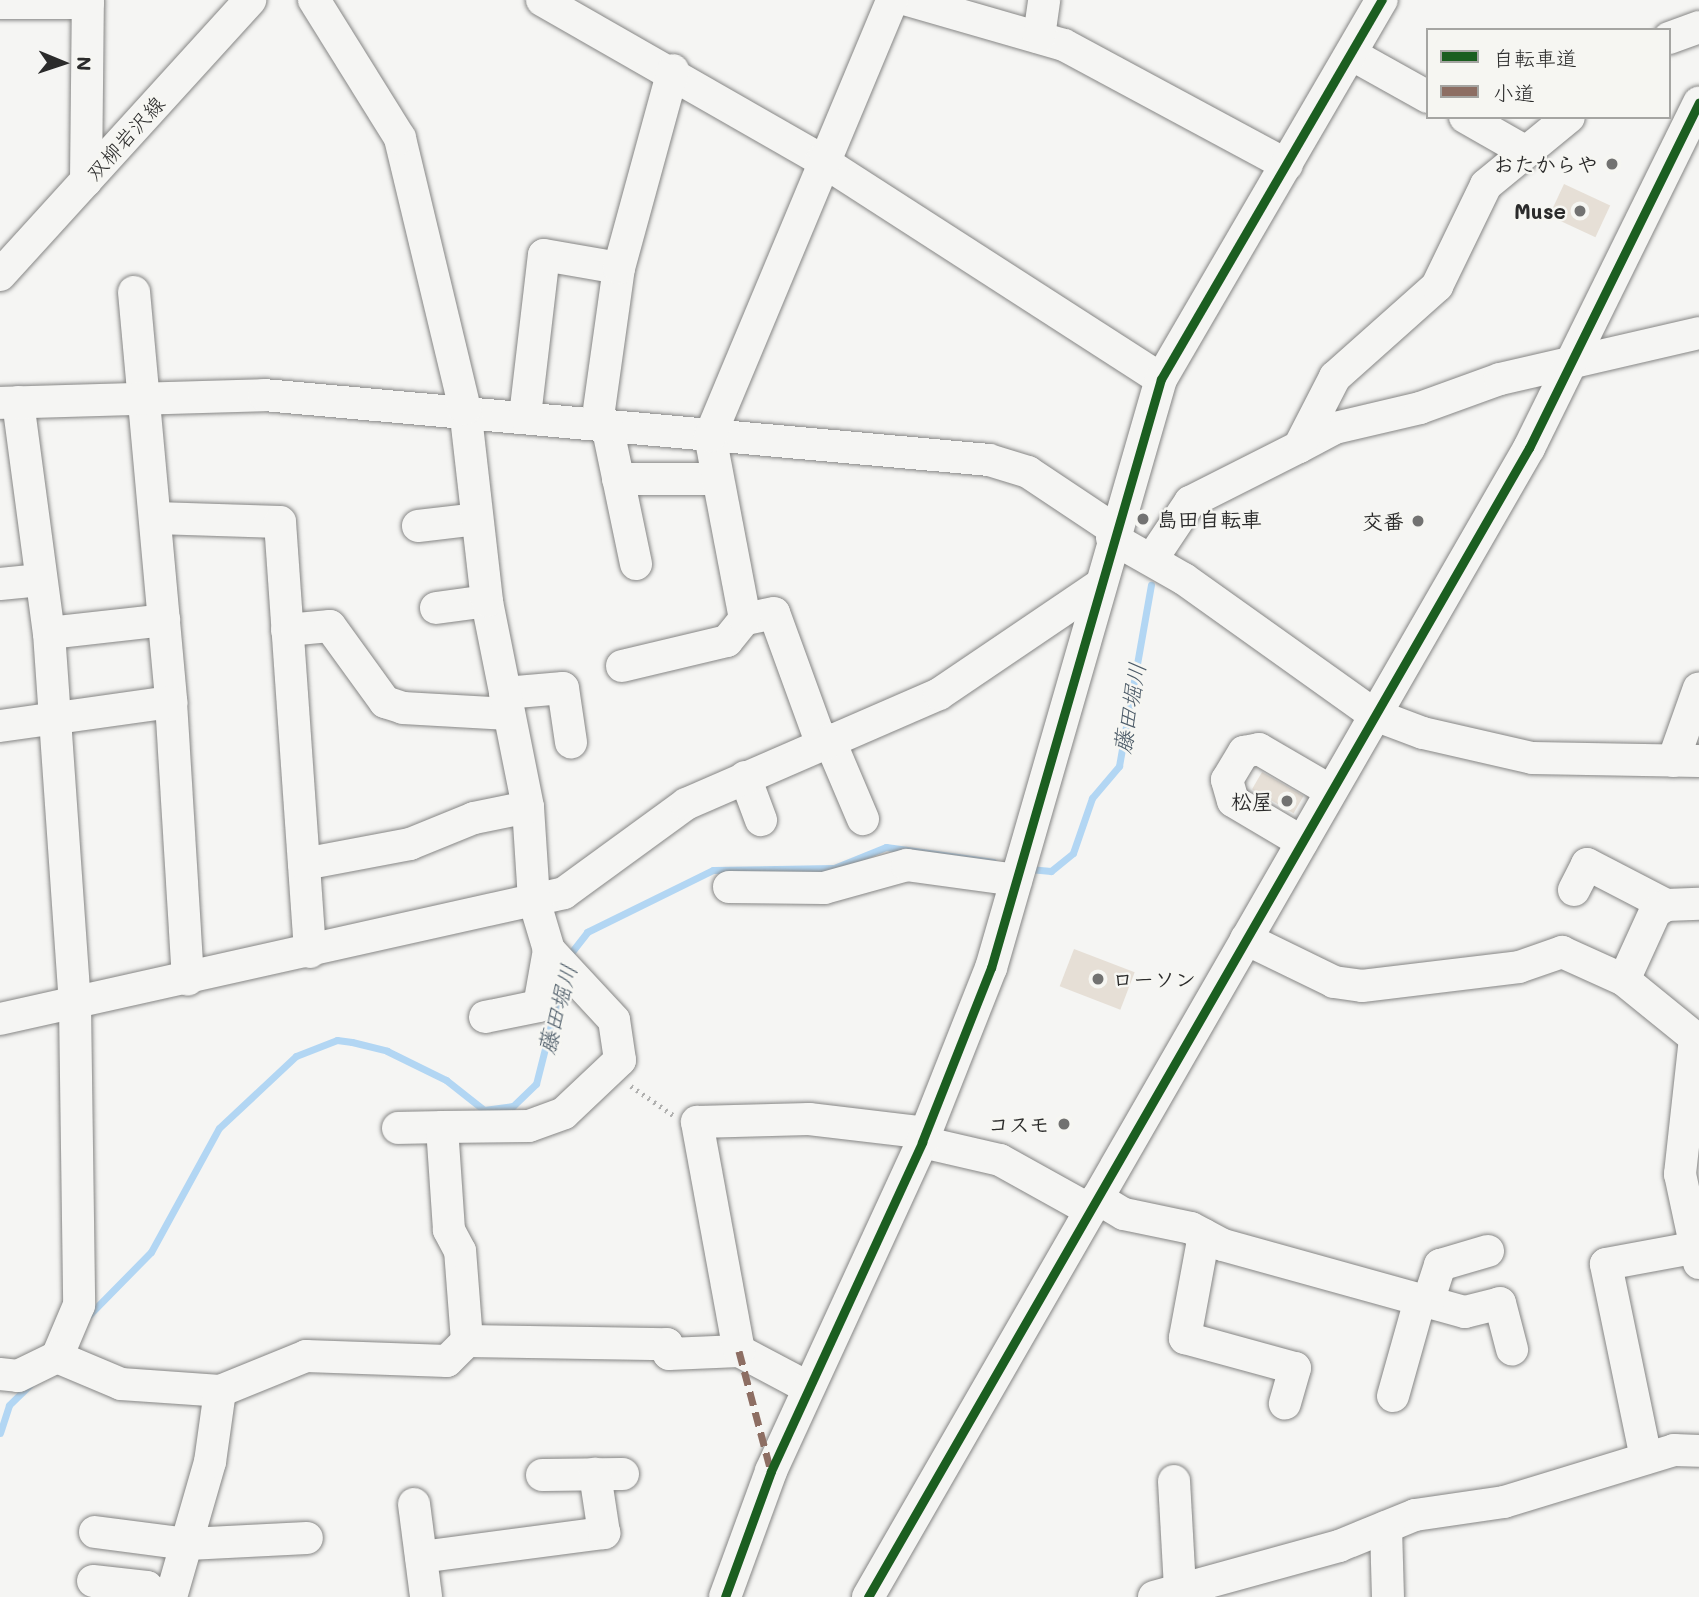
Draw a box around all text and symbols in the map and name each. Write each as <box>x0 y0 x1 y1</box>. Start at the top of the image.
north arrow <box>28 28 98 98</box>
legend <box>1426 28 1671 119</box>
text: 自転車道 <box>1493 44 1577 71</box>
text: N <box>72 56 97 71</box>
text: 小道 <box>1493 79 1535 106</box>
street label: 双柳岩沢線 <box>81 91 169 185</box>
place label: おたからや <box>1493 151 1598 177</box>
marker: おたからや <box>1604 156 1620 172</box>
place label: Muse <box>1514 198 1566 224</box>
marker: Muse <box>1572 203 1588 219</box>
place label: 島田自転車 <box>1157 506 1262 532</box>
place label: 交番 <box>1362 508 1404 534</box>
marker: 島田自転車 <box>1135 511 1151 527</box>
marker: 交番 <box>1410 513 1426 529</box>
water label: 藤田堀川 <box>1107 660 1151 756</box>
place label: 松屋 <box>1231 788 1273 814</box>
marker: 松屋 <box>1279 793 1295 809</box>
water label: 藤田堀川 <box>532 961 582 1057</box>
place label: ローソン <box>1112 966 1196 992</box>
marker: ローソン <box>1090 971 1106 987</box>
place label: コスモ <box>987 1111 1050 1137</box>
marker: コスモ <box>1056 1116 1072 1132</box>

